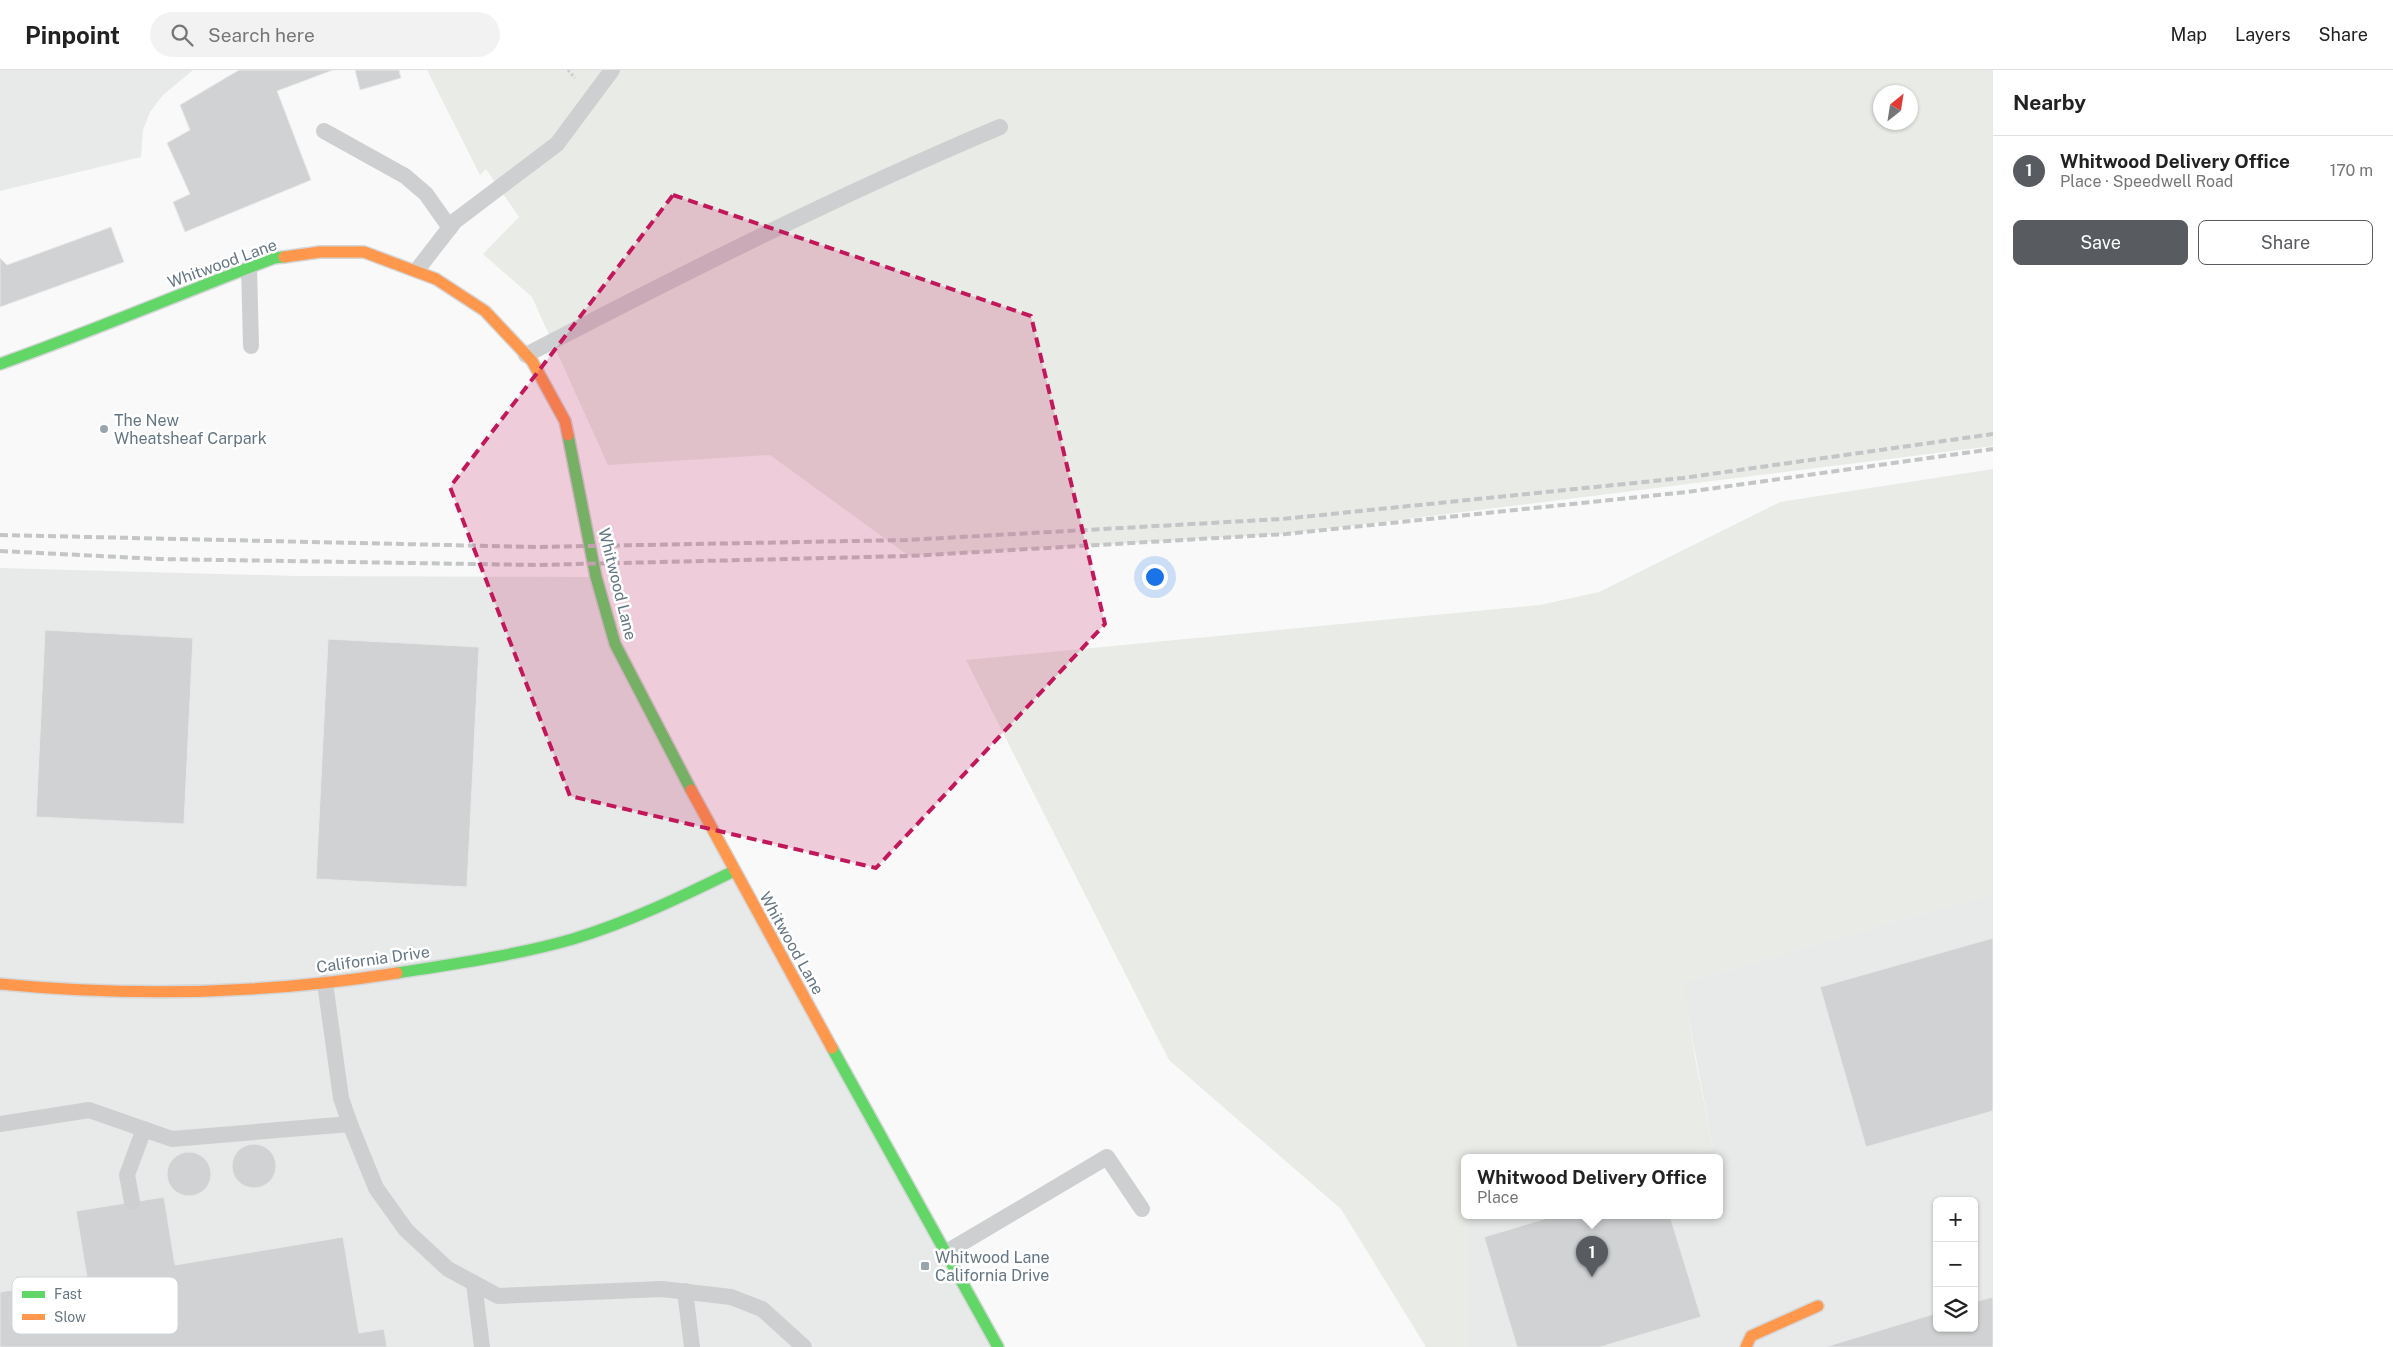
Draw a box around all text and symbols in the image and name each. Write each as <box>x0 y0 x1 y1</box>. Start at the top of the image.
search box <box>150 12 500 57</box>
text: Pinpoint <box>25 21 120 49</box>
icon: search <box>168 21 196 49</box>
text: Search here <box>208 24 315 46</box>
text: Map <box>2171 24 2207 45</box>
text: Layers <box>2235 24 2291 45</box>
text: Share <box>2319 24 2368 45</box>
north arrow <box>1873 85 1918 130</box>
text: Nearby <box>2013 90 2086 115</box>
text: Whitwood Delivery Office <box>2060 150 2290 172</box>
text: 1 <box>2026 161 2032 180</box>
text: 170 m <box>2330 161 2373 180</box>
text: Place · Speedwell Road <box>2060 172 2233 191</box>
button: Save <box>2013 220 2188 265</box>
button: Share <box>2198 220 2373 265</box>
street label: Whitwood Lane <box>165 235 279 292</box>
place label: The New Wheatsheaf Carpark <box>114 411 267 448</box>
marker: The New Wheatsheaf Carpark <box>98 423 110 435</box>
street label: Whitwood Lane <box>594 526 641 642</box>
your location <box>1142 564 1168 590</box>
street label: Whitwood Lane <box>755 889 828 998</box>
street label: California Drive <box>315 942 431 977</box>
popup <box>1461 1154 1723 1219</box>
text: Whitwood Delivery Office <box>1477 1166 1707 1188</box>
text: Place <box>1477 1188 1518 1207</box>
map controls <box>1933 1197 1978 1332</box>
button: + <box>1933 1197 1978 1242</box>
pin: 1 <box>1576 1236 1608 1277</box>
button: − <box>1933 1242 1978 1287</box>
place label: Whitwood Lane California Drive <box>935 1248 1050 1285</box>
marker: Whitwood Lane California Drive <box>919 1260 931 1272</box>
legend <box>12 1277 178 1334</box>
text: Fast <box>54 1286 82 1302</box>
button: layers <box>1933 1287 1978 1332</box>
text: Slow <box>54 1309 86 1325</box>

